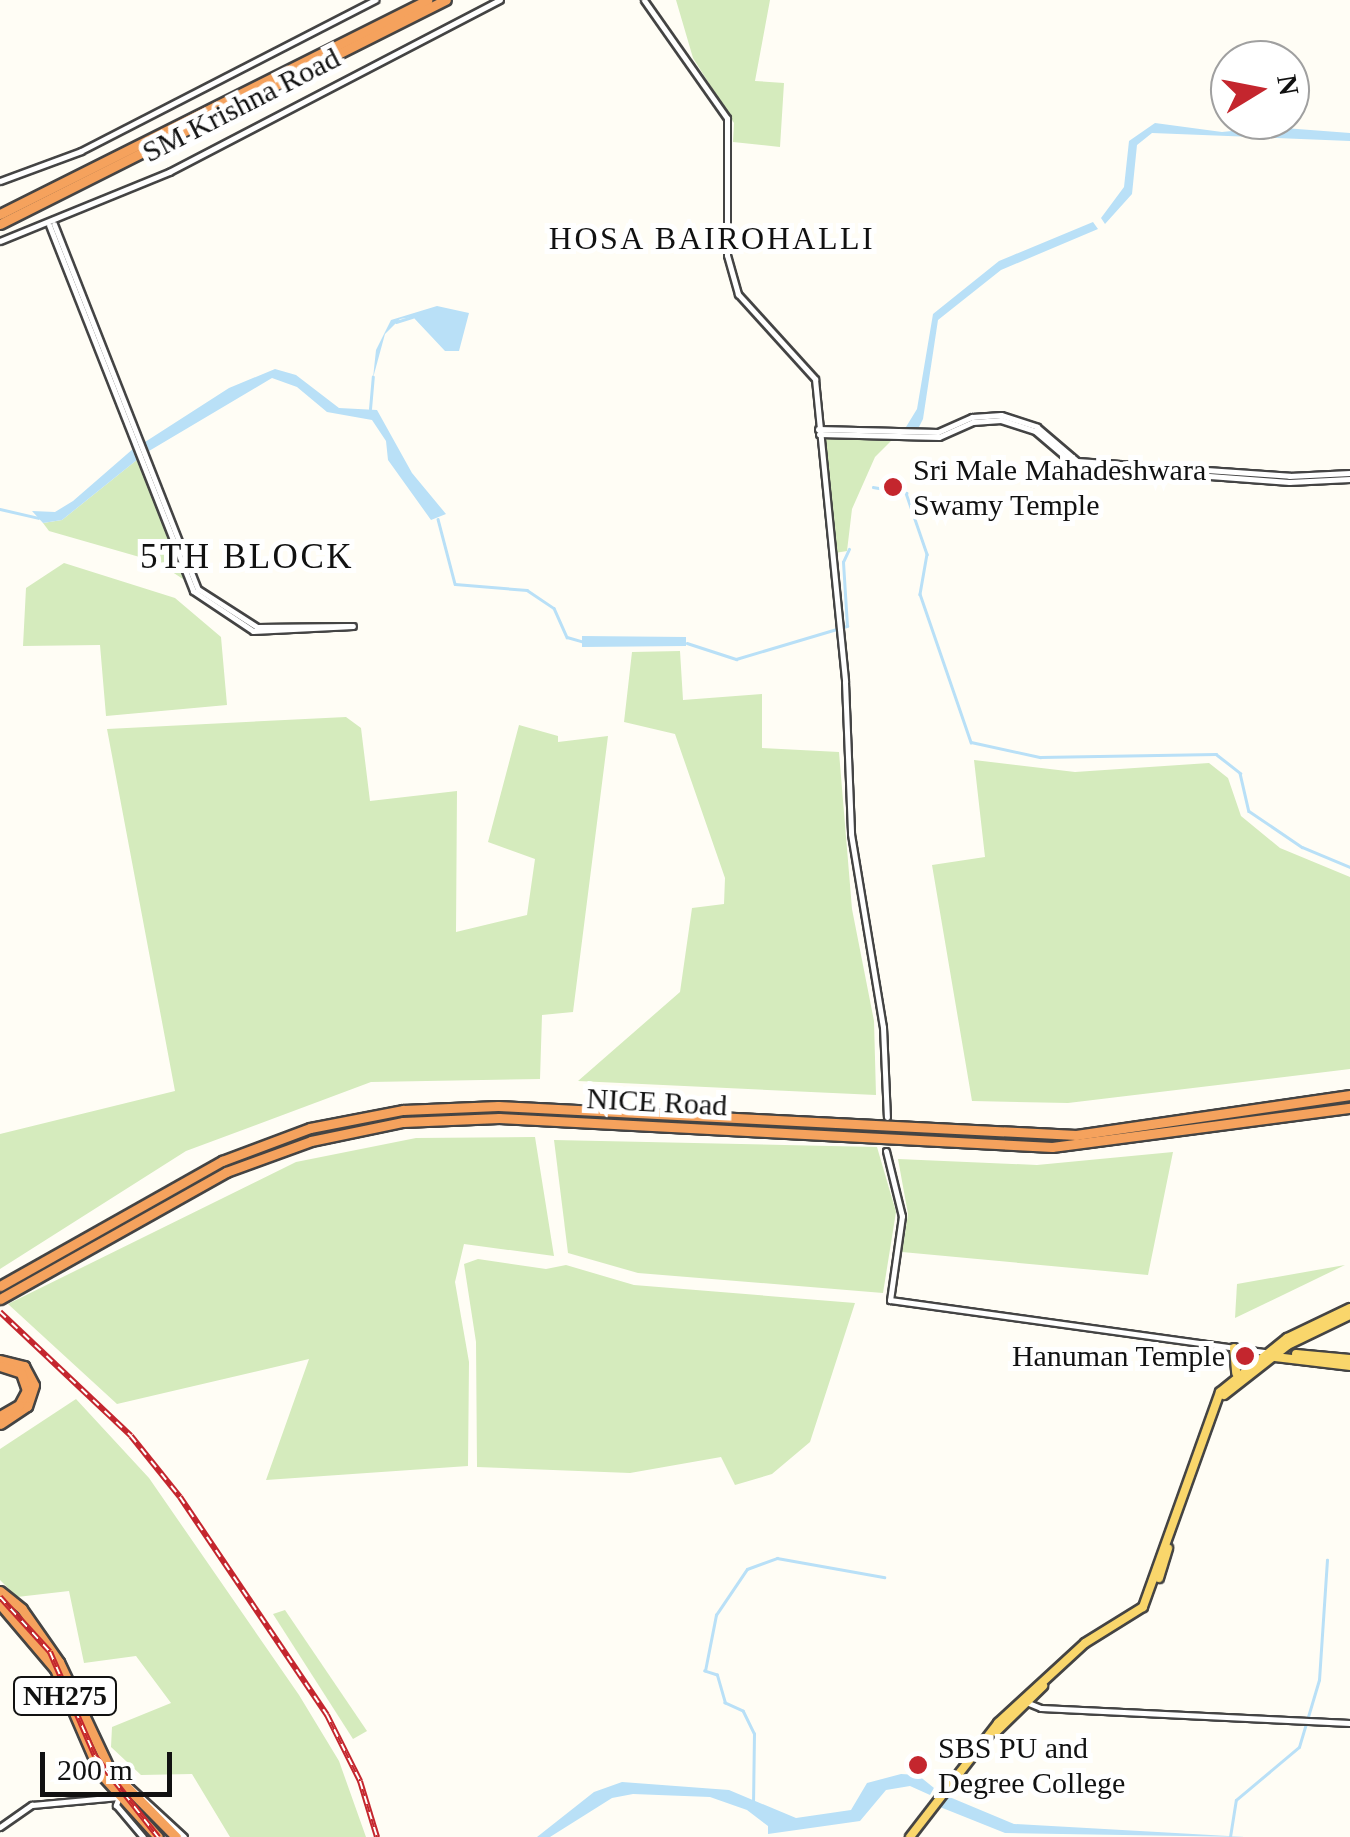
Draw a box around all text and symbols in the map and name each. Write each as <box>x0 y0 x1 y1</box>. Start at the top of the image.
street label: SM Krishna Road <box>136 40 346 170</box>
north arrow <box>1210 40 1310 140</box>
text: N <box>1271 72 1305 98</box>
district label: HOSA BAIROHALLI <box>548 219 876 257</box>
place label: Sri Male Mahadeshwara Swamy Temple <box>913 452 1206 522</box>
marker: Sri Male Mahadeshwara Swamy Temple <box>882 476 904 498</box>
district label: 5TH BLOCK <box>140 536 354 578</box>
street label: NICE Road <box>586 1080 728 1124</box>
place label: Hanuman Temple <box>1011 1338 1225 1374</box>
marker: Hanuman Temple <box>1234 1345 1256 1367</box>
road number: NH275 <box>12 1673 118 1719</box>
place label: SBS PU and Degree College <box>938 1730 1125 1800</box>
scale bar <box>45 1732 178 1794</box>
text: 200 m <box>57 1753 133 1786</box>
marker: SBS PU and Degree College <box>907 1754 929 1776</box>

